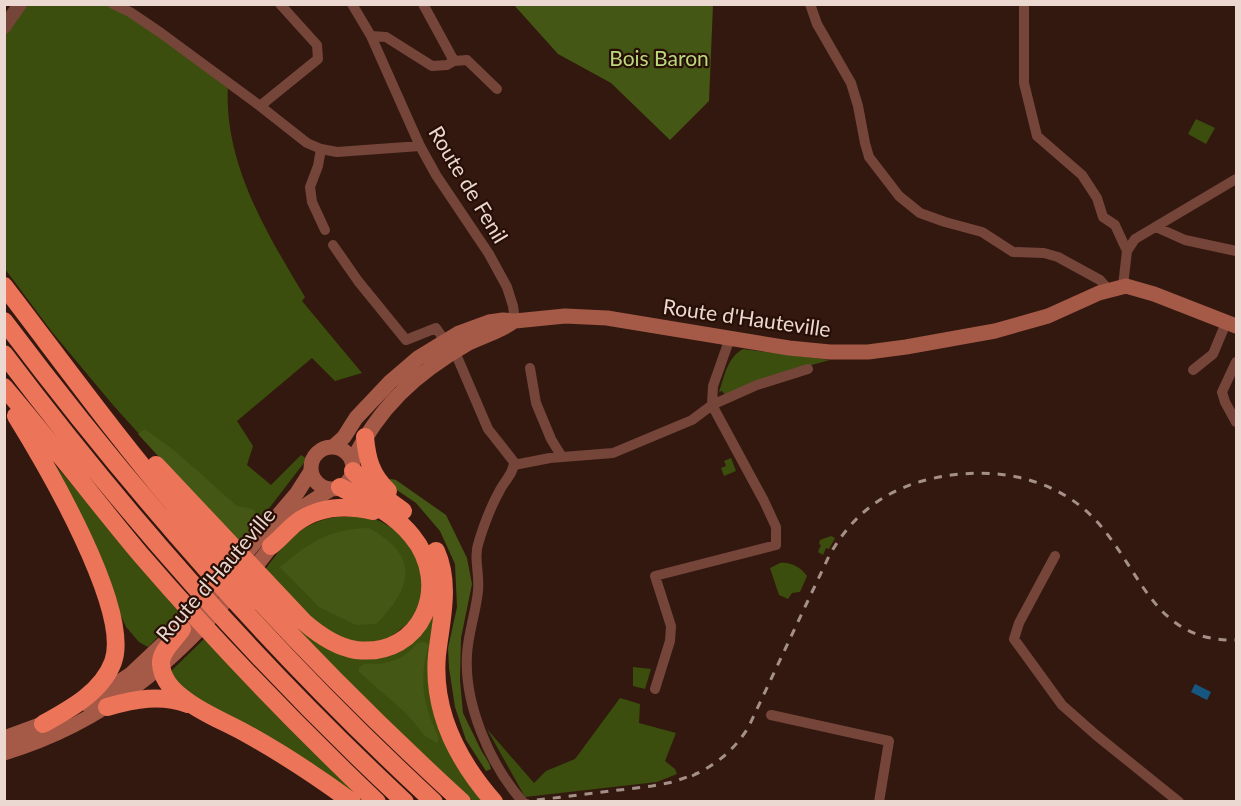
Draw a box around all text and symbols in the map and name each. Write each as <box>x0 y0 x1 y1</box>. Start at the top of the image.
park label: Bois Baron <box>609 45 709 70</box>
street label: Route de Fenil <box>424 121 514 247</box>
street label: Route d'Hauteville <box>662 293 832 341</box>
street label: Route d'Hauteville <box>150 502 280 646</box>

